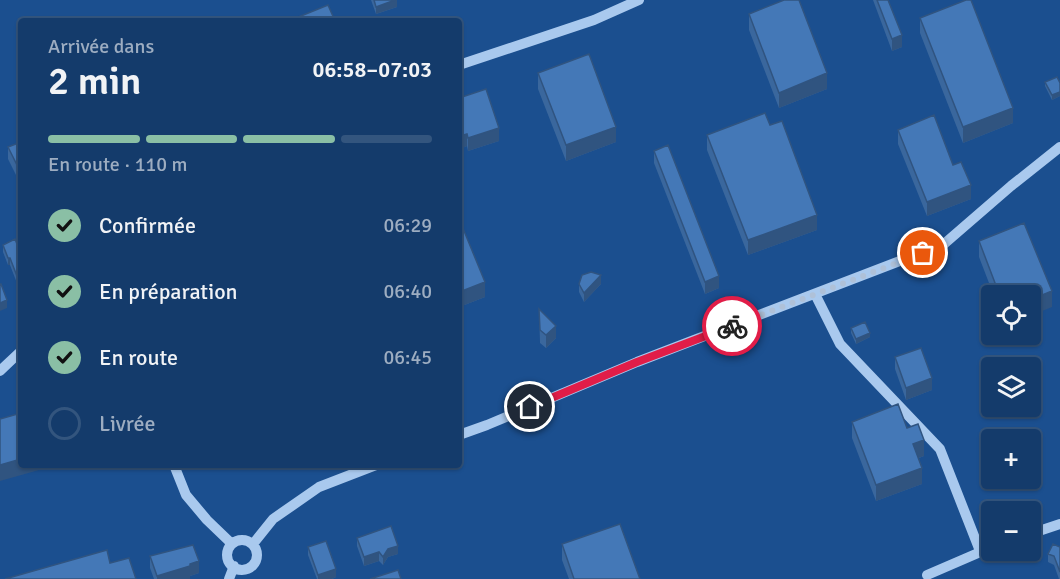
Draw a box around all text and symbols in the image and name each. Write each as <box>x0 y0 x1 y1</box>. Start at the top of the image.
text: Arrivée dans <box>48 34 154 59</box>
text: 06:58–07:03 <box>313 56 432 83</box>
text: 2 min <box>48 57 141 105</box>
text: En route · 110 m <box>48 152 187 177</box>
icon: check <box>48 209 81 242</box>
text: Confirmée <box>99 212 196 239</box>
text: 06:29 <box>383 213 432 238</box>
pin <box>897 227 948 278</box>
icon: bag <box>906 236 939 269</box>
icon: check <box>48 275 81 308</box>
text: En préparation <box>99 278 238 305</box>
text: 06:40 <box>383 279 432 304</box>
map controls <box>981 285 1041 561</box>
button: locate <box>981 285 1041 345</box>
courier <box>702 296 762 356</box>
icon: bike <box>716 310 749 343</box>
icon: check <box>48 341 81 374</box>
text: En route <box>99 344 178 371</box>
text: 06:45 <box>383 345 432 370</box>
button: layers <box>981 357 1041 417</box>
pin <box>504 381 555 432</box>
icon: home <box>513 390 546 423</box>
text: Livrée <box>99 410 156 437</box>
button: + <box>981 429 1041 489</box>
button: − <box>981 501 1041 561</box>

